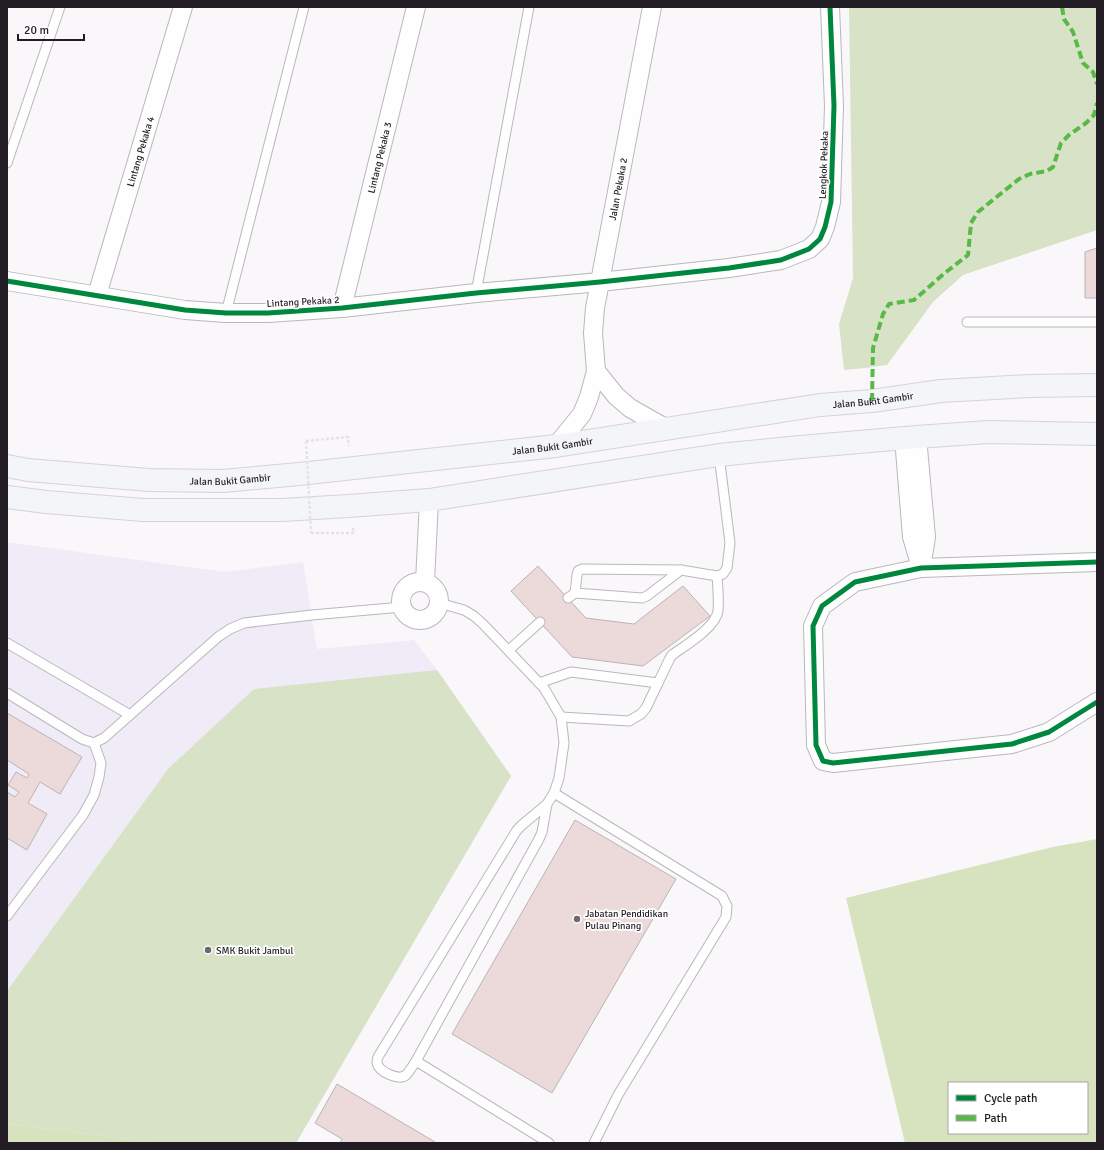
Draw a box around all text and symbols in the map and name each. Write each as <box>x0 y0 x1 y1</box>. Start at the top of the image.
scale bar <box>18 16 84 42</box>
text: 20 m <box>24 23 49 38</box>
street label: Lintang Pekaka 4 <box>125 114 157 188</box>
street label: Lintang Pekaka 3 <box>365 121 395 195</box>
street label: Lengkok Pekaka <box>817 131 831 199</box>
street label: Jalan Pekaka 2 <box>607 157 630 221</box>
street label: Lintang Pekaka 2 <box>266 294 340 310</box>
street label: Jalan Bukit Gambir <box>832 390 914 411</box>
street label: Jalan Bukit Gambir <box>512 435 594 458</box>
street label: Jalan Bukit Gambir <box>190 472 272 488</box>
place label: Jabatan Pendidikan Pulau Pinang <box>585 908 668 932</box>
marker: Jabatan Pendidikan Pulau Pinang <box>572 914 582 924</box>
marker: SMK Bukit Jambul <box>203 945 213 955</box>
place label: SMK Bukit Jambul <box>216 945 294 957</box>
legend <box>948 1082 1088 1134</box>
text: Cycle path <box>984 1091 1037 1106</box>
text: Path <box>984 1111 1007 1126</box>

